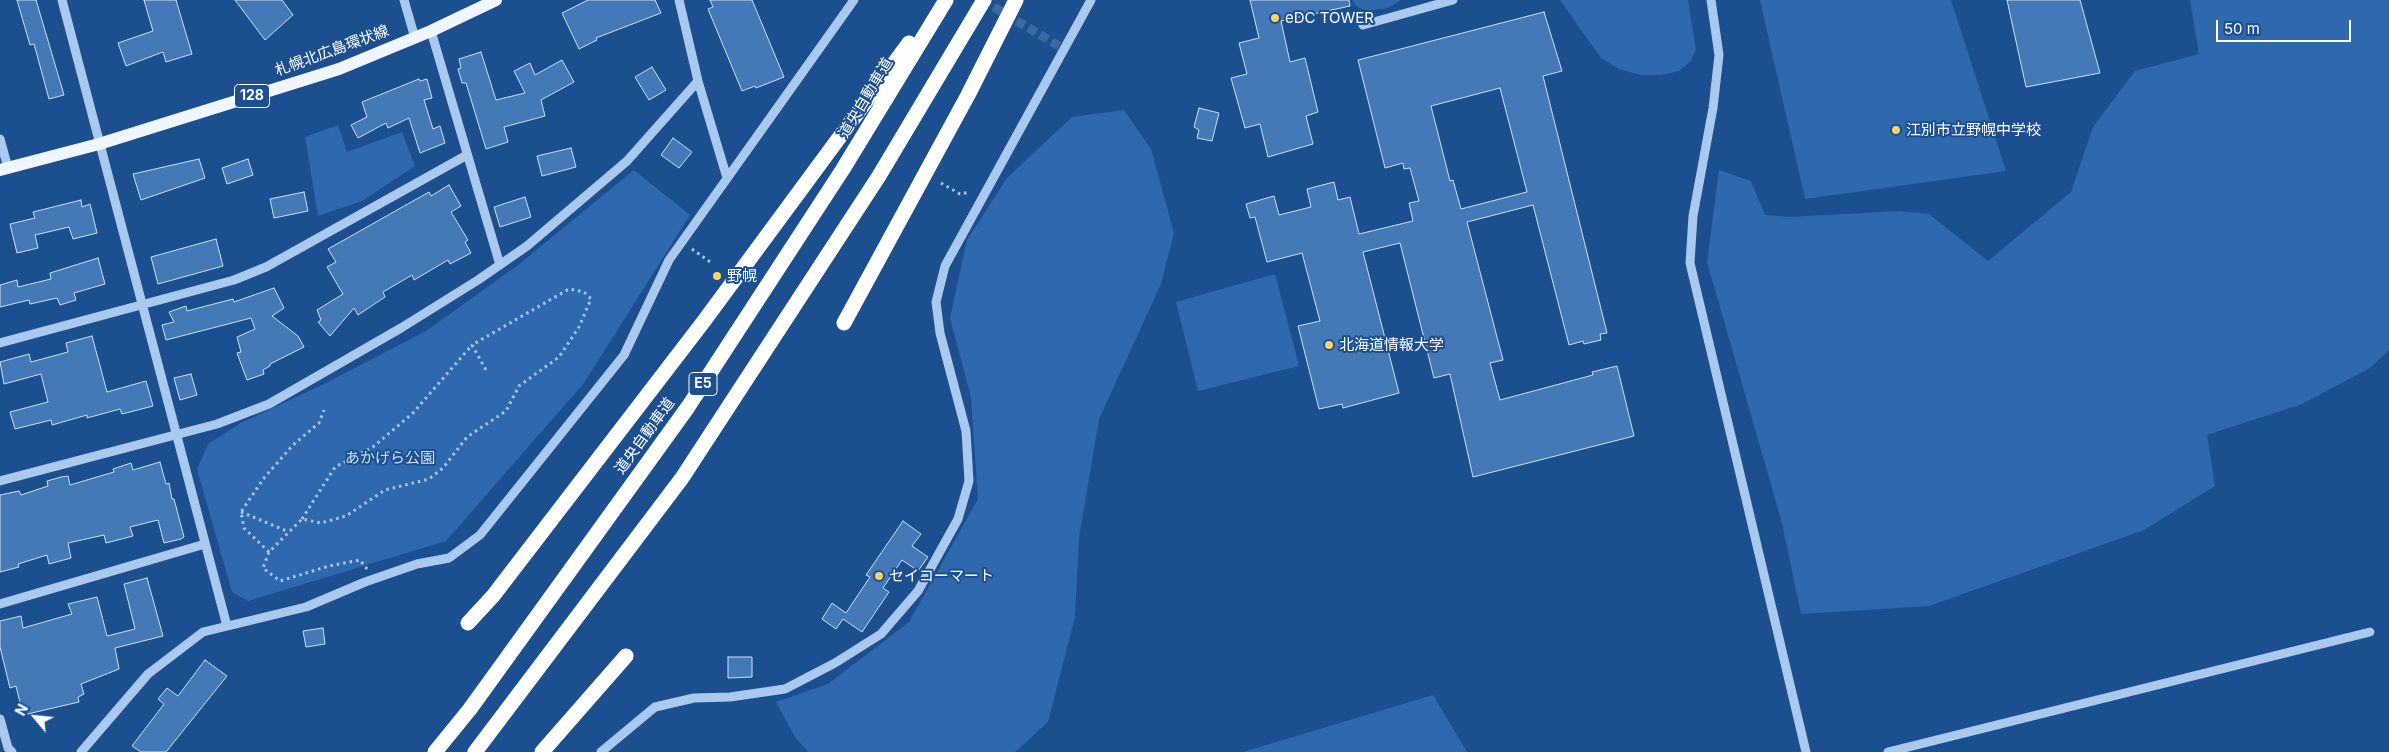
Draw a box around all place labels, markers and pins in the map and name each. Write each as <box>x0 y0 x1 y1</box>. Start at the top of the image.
place label: eDC TOWER <box>1285 9 1374 27</box>
marker: eDC TOWER <box>1269 12 1281 24</box>
place label: 江別市立野幌中学校 <box>1906 121 2041 139</box>
marker: 江別市立野幌中学校 <box>1890 124 1902 136</box>
place label: 野幌 <box>727 267 757 285</box>
marker: 野幌 <box>711 270 723 282</box>
place label: 北海道情報大学 <box>1339 336 1444 354</box>
marker: 北海道情報大学 <box>1323 339 1335 351</box>
place label: セイコーマート <box>889 567 994 585</box>
marker: セイコーマート <box>873 570 885 582</box>

